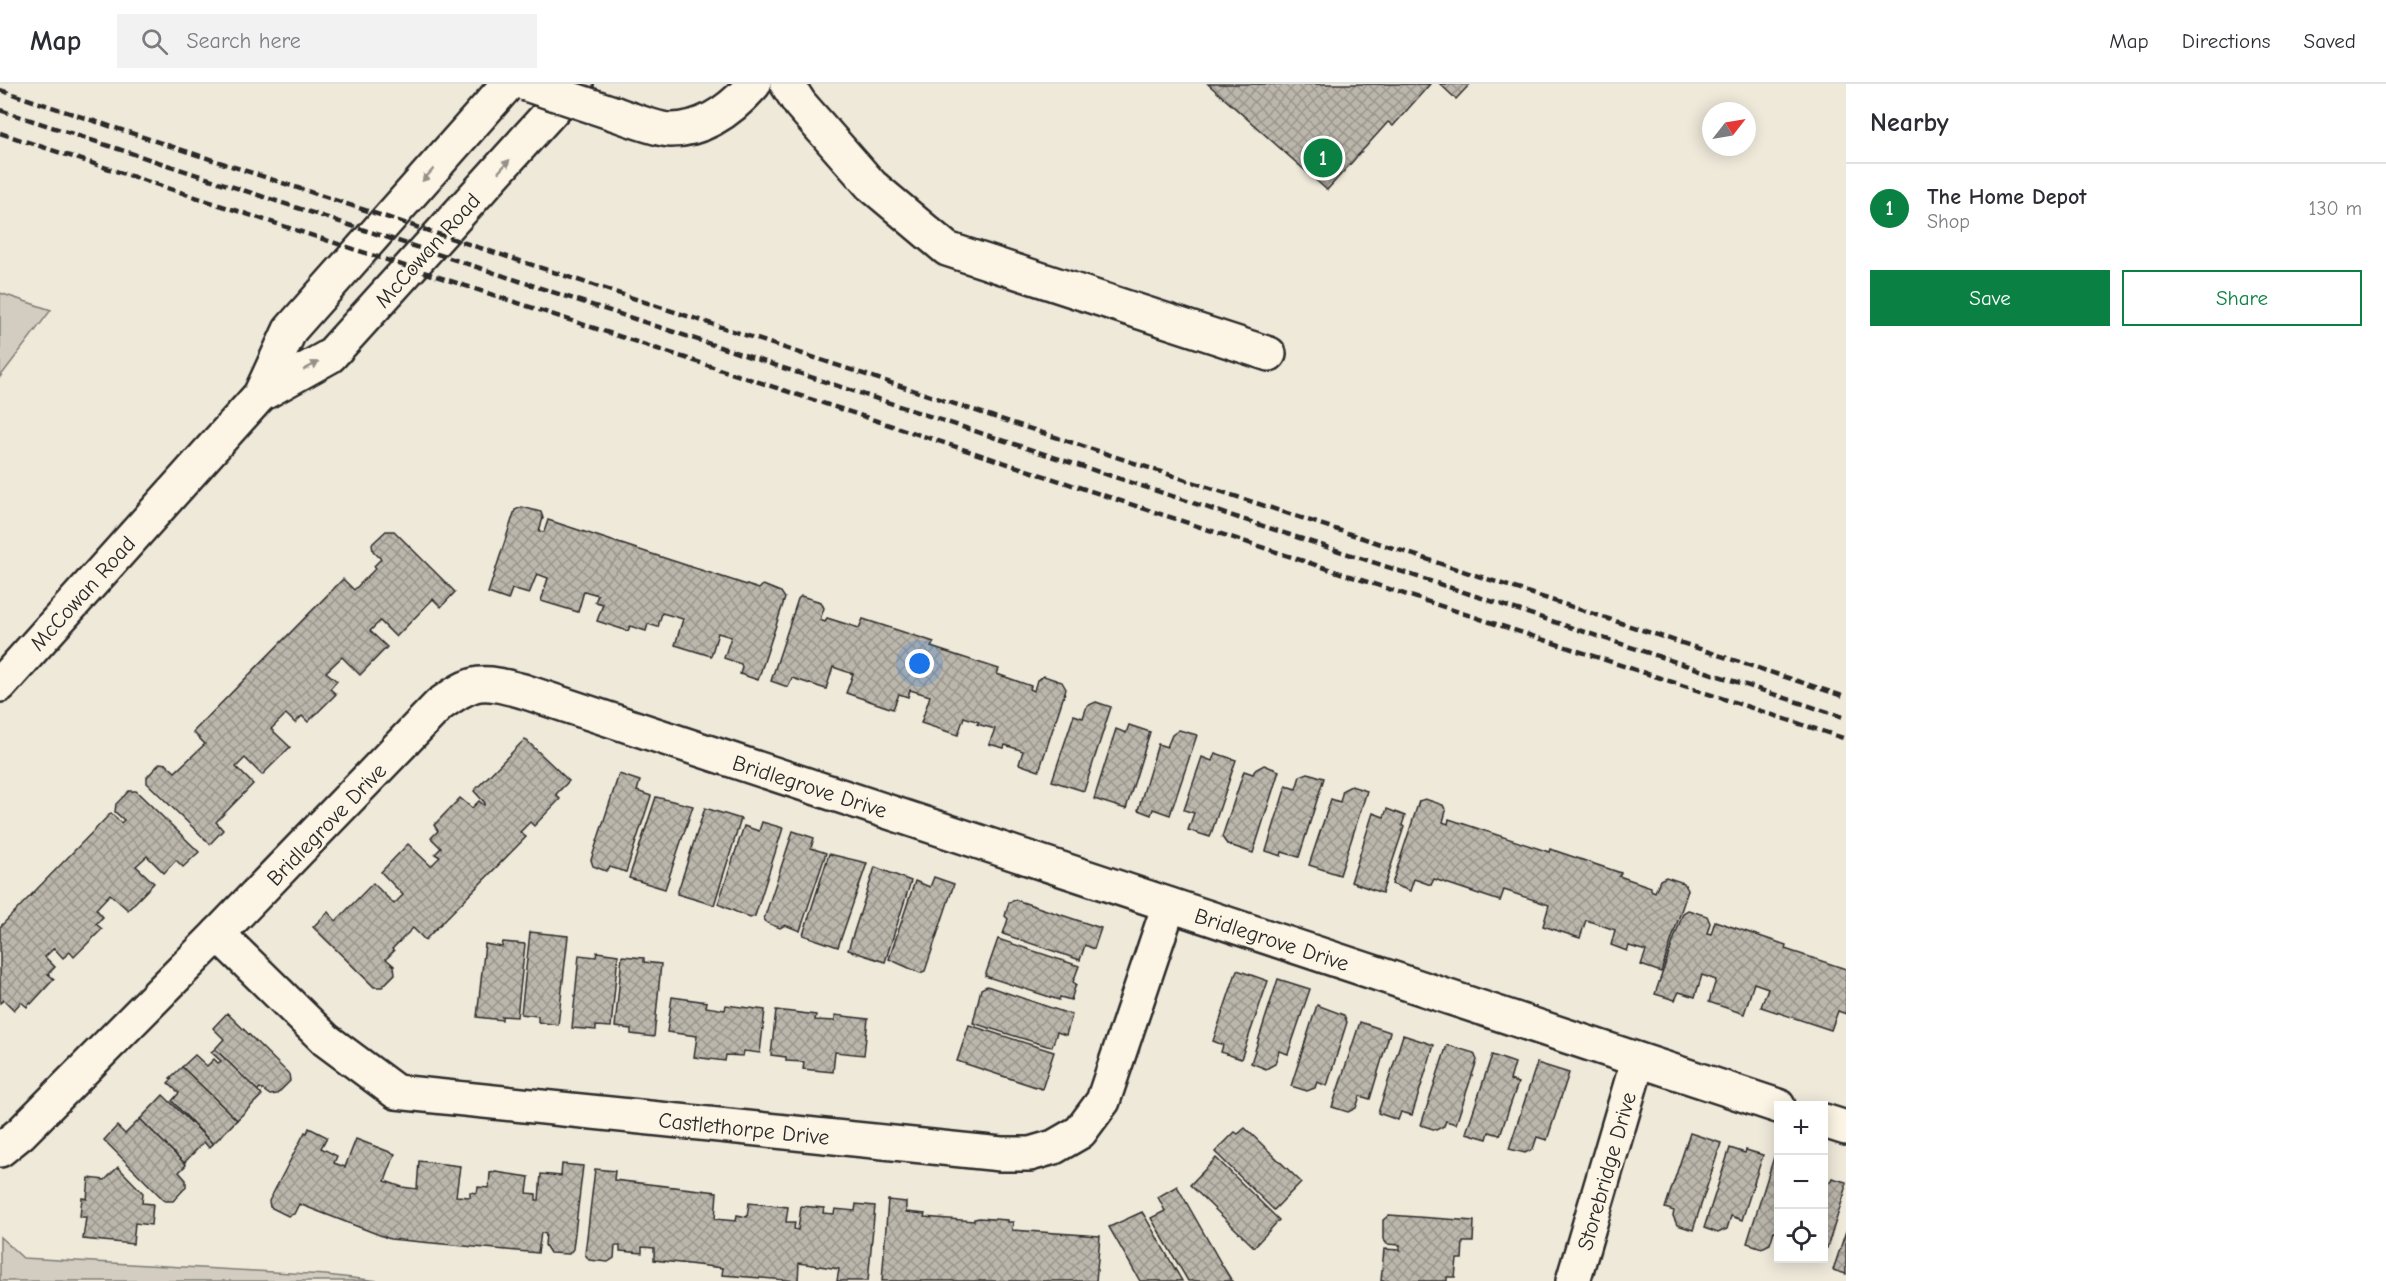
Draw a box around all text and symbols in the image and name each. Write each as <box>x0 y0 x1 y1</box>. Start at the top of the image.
search box <box>117 14 537 68</box>
text: Map <box>30 25 81 57</box>
icon: search <box>138 25 171 58</box>
text: Search here <box>186 28 301 54</box>
text: Map <box>2109 29 2149 53</box>
text: Directions <box>2182 29 2271 53</box>
text: Saved <box>2304 29 2356 53</box>
north arrow <box>1702 102 1756 156</box>
text: Nearby <box>1870 108 1949 138</box>
pin: 1 <box>1304 136 1342 181</box>
one-way arrow <box>497 159 510 174</box>
one-way arrow <box>422 167 435 182</box>
text: The Home Depot <box>1927 184 2086 210</box>
street label: McCowan Road <box>370 188 486 313</box>
text: 1 <box>1886 197 1893 220</box>
text: 130 m <box>2309 197 2362 220</box>
text: Shop <box>1927 210 1970 233</box>
button: Save <box>1870 270 2110 326</box>
button: Share <box>2122 270 2362 326</box>
one-way arrow <box>303 361 320 371</box>
street label: McCowan Road <box>25 531 141 656</box>
your location <box>905 649 934 678</box>
street label: Bridlegrove Drive <box>729 750 890 824</box>
street label: Bridlegrove Drive <box>262 758 392 892</box>
street label: Bridlegrove Drive <box>1191 903 1352 977</box>
street label: Storebridge Drive <box>1572 1089 1642 1253</box>
map controls <box>1774 1101 1828 1263</box>
button: + <box>1774 1101 1828 1155</box>
street label: Castlethorpe Drive <box>657 1107 831 1151</box>
button: − <box>1774 1155 1828 1209</box>
button: locate <box>1774 1209 1828 1263</box>

